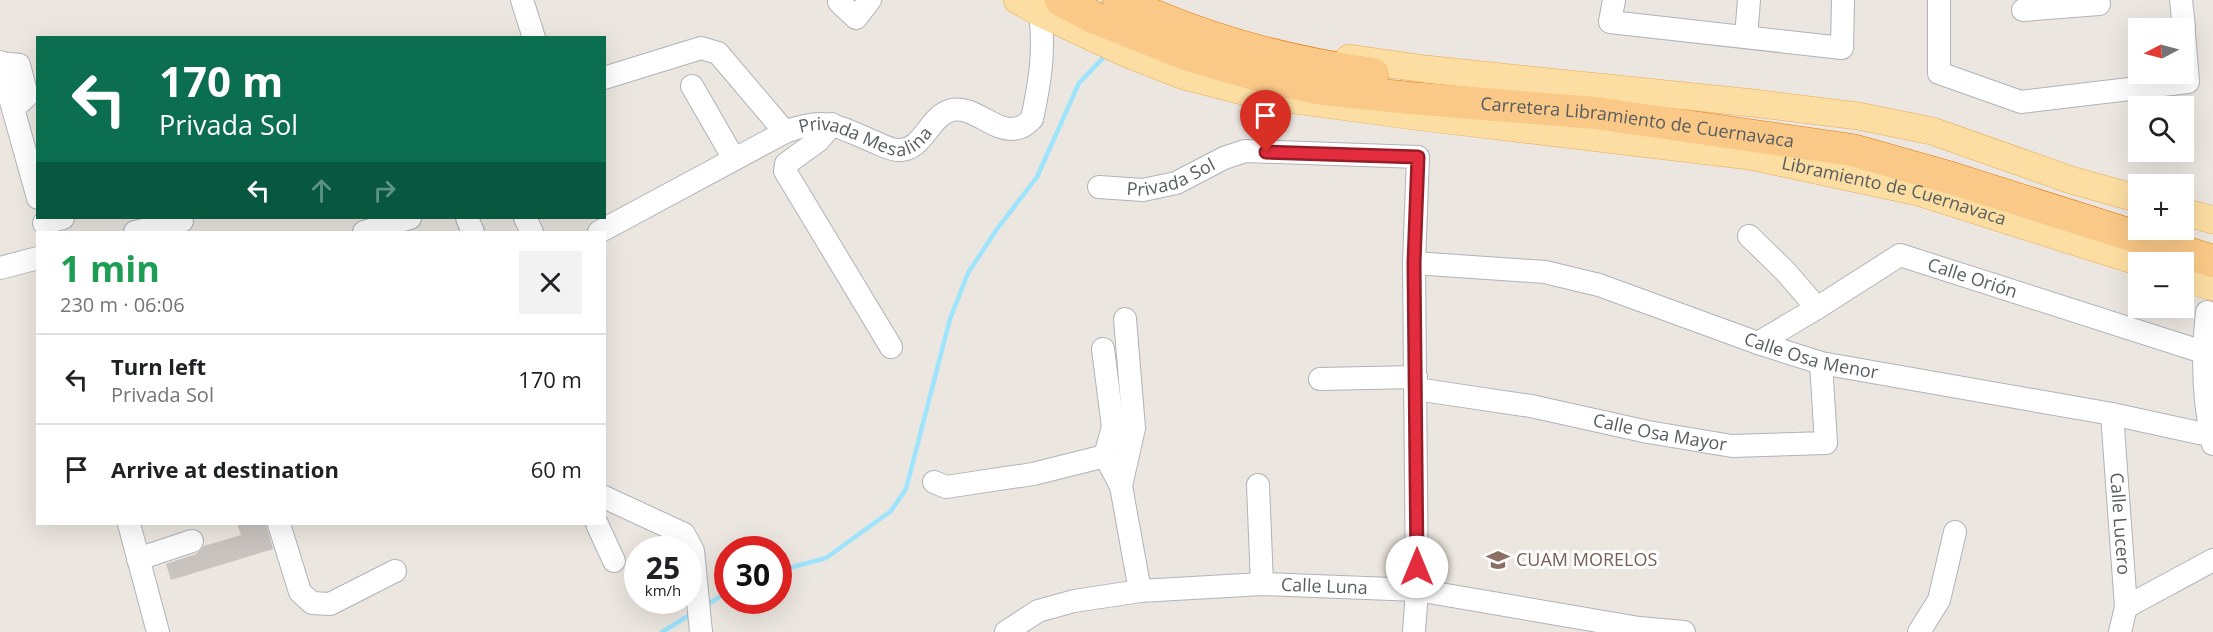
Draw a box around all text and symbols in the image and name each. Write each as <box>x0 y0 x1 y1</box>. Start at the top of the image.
north arrow <box>2128 18 2194 84</box>
map controls <box>2128 18 2194 318</box>
text: 170 m <box>159 52 283 109</box>
icon: left <box>60 60 138 138</box>
pin <box>1240 90 1291 152</box>
street label: Carretera Libramiento de Cuernavaca <box>1480 91 1796 153</box>
button: search <box>2128 96 2194 162</box>
icon: arrive <box>1249 99 1282 132</box>
text: Privada Sol <box>159 106 298 143</box>
street label: Privada Mesalina <box>796 111 937 161</box>
street label: Libramiento de Cuernavaca <box>1780 150 2009 230</box>
street label: Privada Sol <box>1126 152 1219 201</box>
icon: left <box>242 174 275 207</box>
icon: ahead <box>305 174 338 207</box>
icon: right <box>368 174 401 207</box>
button: + <box>2128 174 2194 240</box>
text: 1 min <box>60 244 160 293</box>
button: close <box>519 251 582 314</box>
street label: Calle Orión <box>1925 252 2021 303</box>
button: − <box>2128 252 2194 318</box>
text: 230 m · 06:06 <box>60 291 185 318</box>
street label: Calle Osa Menor <box>1741 326 1881 384</box>
text: Turn left <box>111 351 206 381</box>
icon: left <box>60 363 93 396</box>
text: 170 m <box>518 364 582 394</box>
text: Privada Sol <box>111 381 214 408</box>
street label: Calle Osa Mayor <box>1591 407 1730 456</box>
icon: arrive <box>60 453 93 486</box>
text: Arrive at destination <box>111 454 339 484</box>
text: 60 m <box>531 454 582 484</box>
street label: Calle Lucero <box>2105 472 2137 576</box>
position arrow <box>1385 535 1449 599</box>
speed limit sign: 30 <box>714 536 792 614</box>
text: 25 <box>646 547 680 588</box>
school or university icon: CUAM MORELOS <box>1485 547 1511 573</box>
place label: CUAM MORELOS <box>1516 547 1657 571</box>
street label: Calle Luna <box>1281 572 1368 599</box>
text: km/h <box>645 580 681 600</box>

